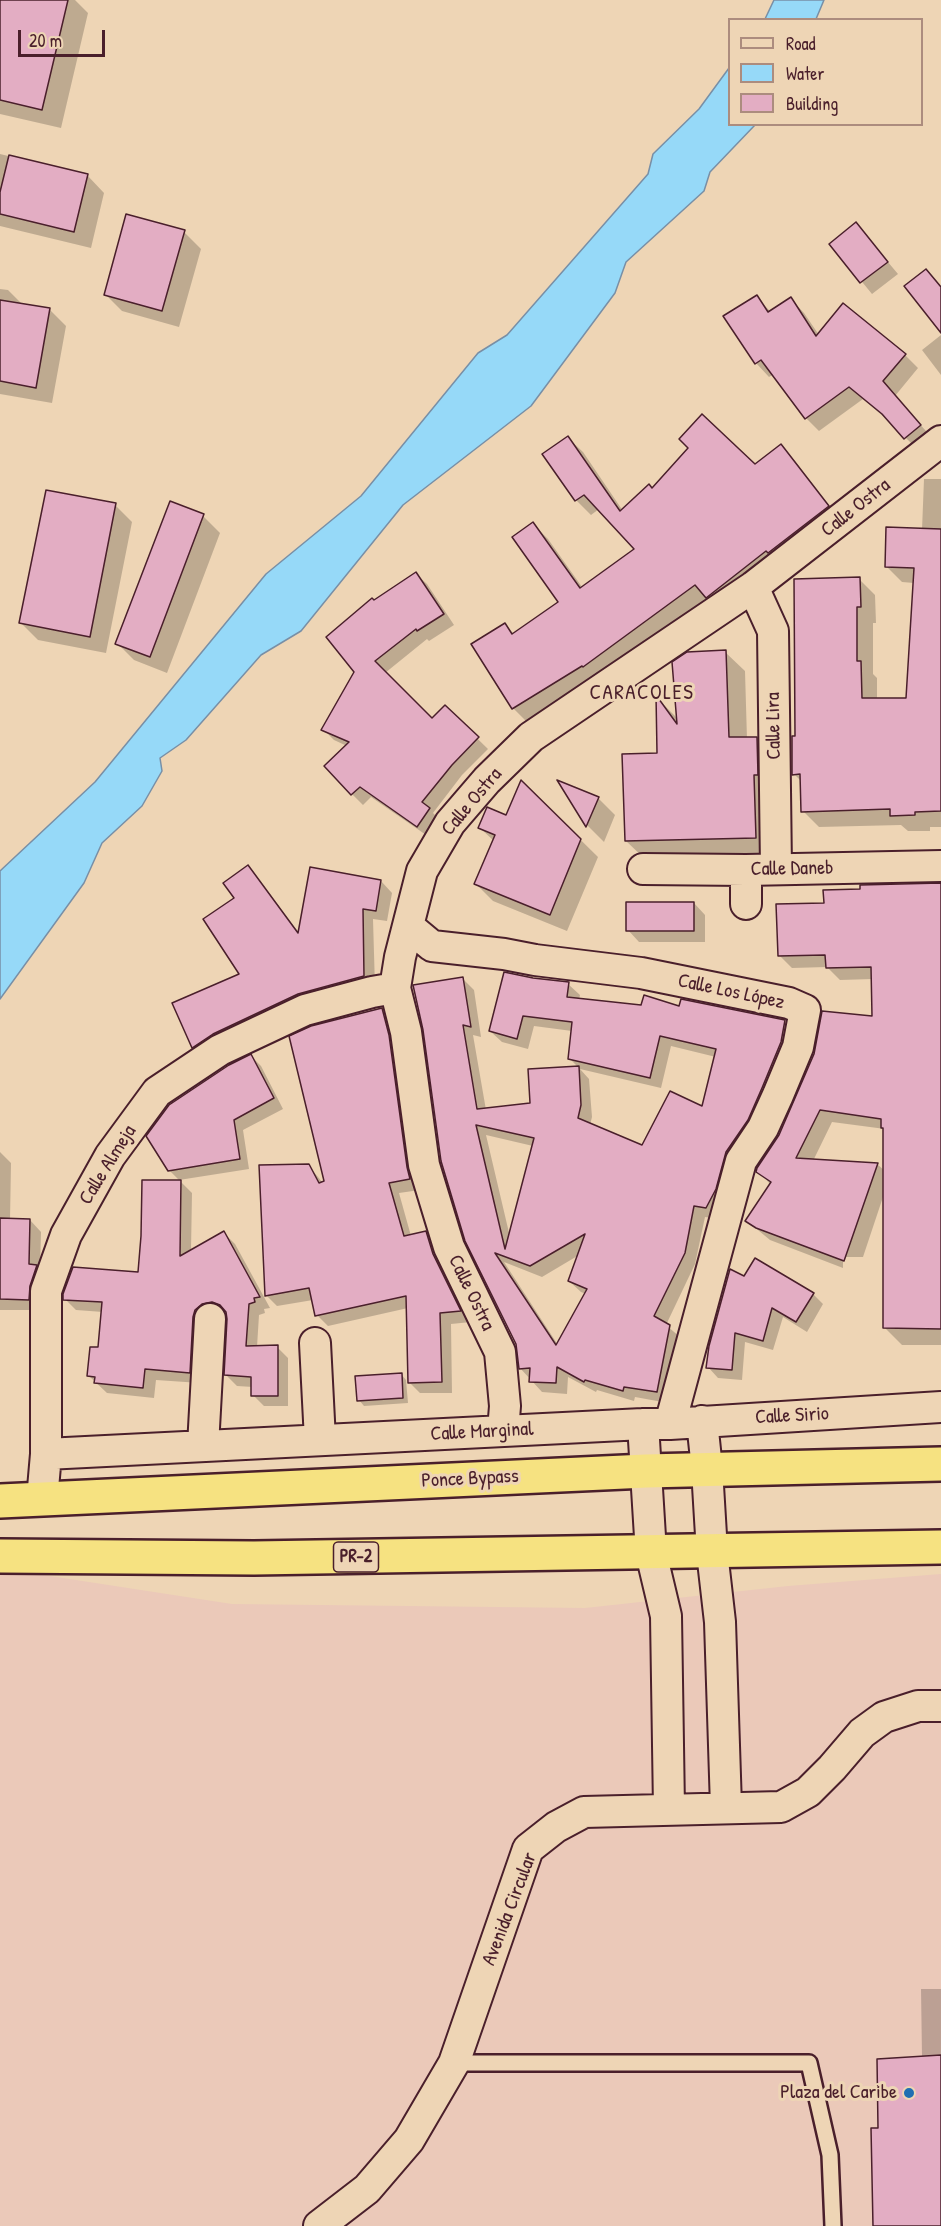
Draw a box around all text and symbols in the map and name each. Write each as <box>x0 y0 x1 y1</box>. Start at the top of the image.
scale bar <box>21 18 108 56</box>
legend <box>728 18 923 126</box>
text: 20 m <box>29 28 62 53</box>
text: Road <box>786 31 816 56</box>
text: Water <box>786 61 824 86</box>
text: Building <box>786 91 838 116</box>
street label: Calle Ostra <box>817 474 895 542</box>
district label: CARACOLES <box>590 680 694 706</box>
street label: Calle Lira <box>761 692 787 760</box>
street label: Calle Ostra <box>437 763 507 841</box>
street label: Calle Daneb <box>751 856 833 882</box>
street label: Calle Los López <box>676 969 786 1015</box>
street label: Calle Almeja <box>74 1121 142 1209</box>
street label: Calle Ostra <box>442 1251 500 1335</box>
street label: Calle Sirio <box>754 1402 830 1430</box>
street label: Calle Marginal <box>430 1417 534 1447</box>
street label: Ponce Bypass <box>421 1464 519 1494</box>
road number: PR-2 <box>334 1542 378 1572</box>
street label: Avenida Circular <box>477 1849 543 1969</box>
place label: Plaza del Caribe <box>780 2081 897 2105</box>
marker: Plaza del Caribe <box>902 2086 916 2100</box>

